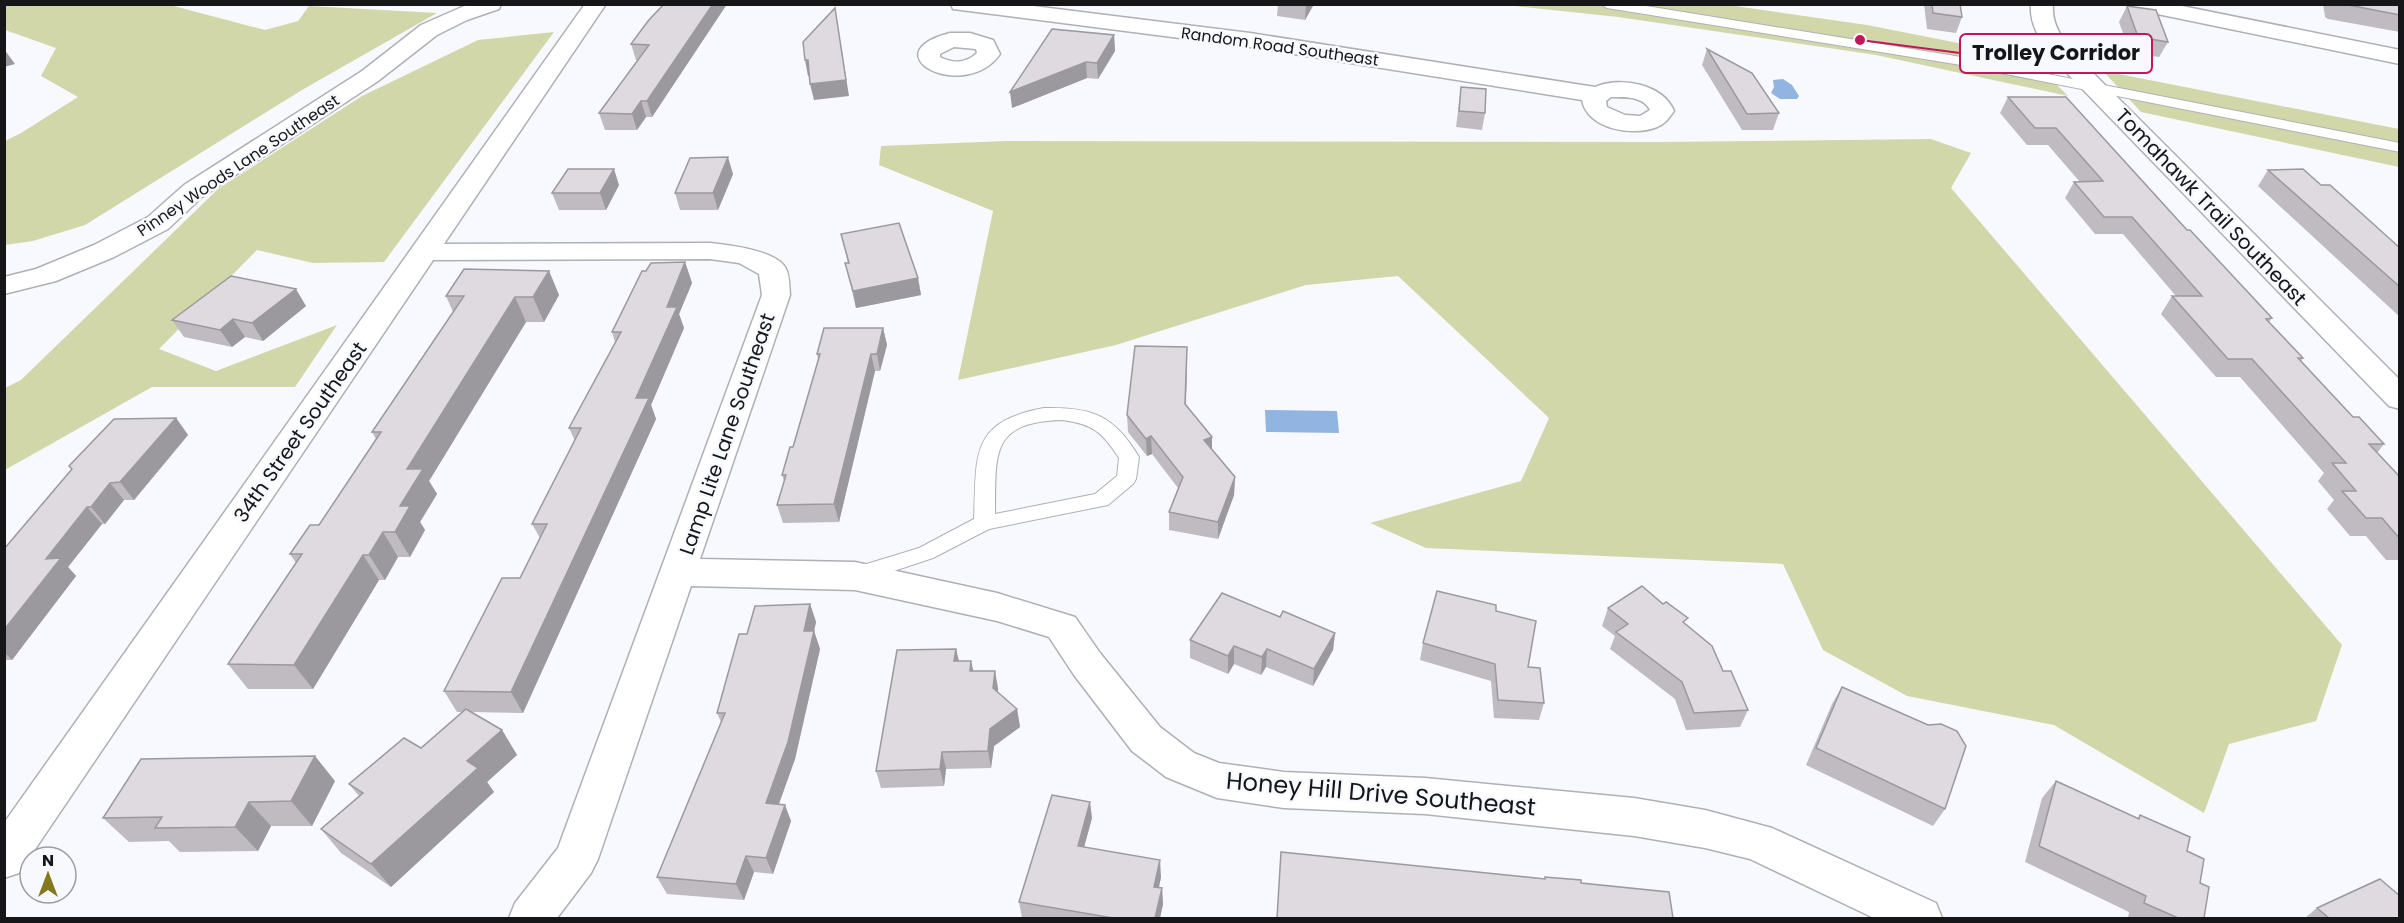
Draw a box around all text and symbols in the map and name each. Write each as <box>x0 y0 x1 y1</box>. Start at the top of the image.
street label: Random Road Southeast <box>1180 21 1380 72</box>
callout: Trolley Corridor <box>1960 34 2152 73</box>
text: Trolley Corridor <box>1972 38 2140 67</box>
street label: Pinney Woods Lane Southeast <box>133 89 344 242</box>
street label: Tomahawk Trail Southeast <box>2109 102 2313 312</box>
street label: Lamp Lite Lane Southeast <box>672 309 782 559</box>
street label: 34th Street Southeast <box>227 336 373 528</box>
street label: Honey Hill Drive Southeast <box>1225 764 1537 823</box>
north arrow <box>18 845 78 905</box>
text: N <box>42 849 54 872</box>

